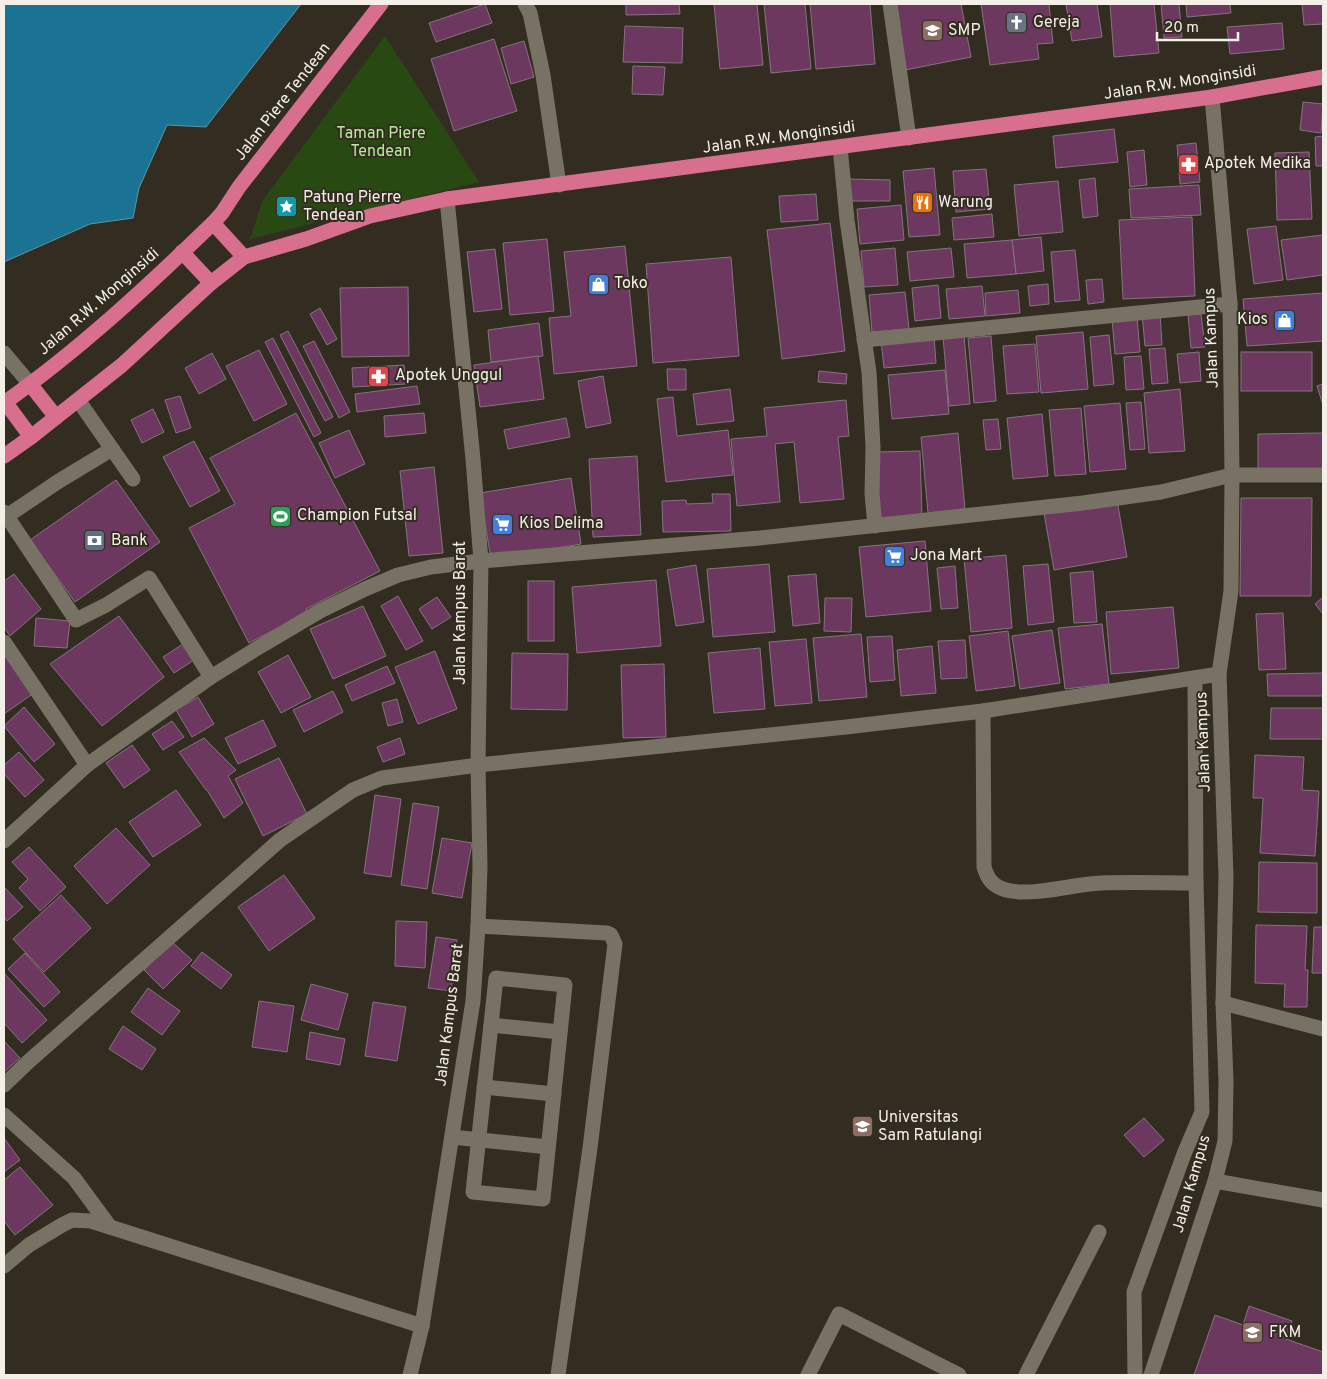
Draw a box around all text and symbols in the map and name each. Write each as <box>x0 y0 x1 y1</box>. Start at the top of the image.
scale bar <box>1157 10 1238 42</box>
church icon: Gereja <box>1005 11 1029 35</box>
place label: Gereja <box>1033 13 1080 33</box>
school or university icon: SMP <box>920 19 944 43</box>
text: 20 m <box>1164 19 1199 38</box>
place label: SMP <box>948 21 980 41</box>
street label: Jalan Piere Tendean <box>231 39 335 165</box>
street label: Jalan R.W. Monginsidi <box>1102 61 1258 105</box>
street label: Jalan R.W. Monginsidi <box>701 117 857 159</box>
park label: Taman Piere Tendean <box>336 124 426 162</box>
pharmacy icon: Apotek Medika <box>1176 152 1200 176</box>
place label: Apotek Medika <box>1204 154 1311 174</box>
place label: Patung Pierre Tendean <box>303 188 401 226</box>
restaurant icon: Warung <box>910 191 934 215</box>
place label: Warung <box>938 193 993 213</box>
place icon: Patung Pierre Tendean <box>275 195 299 219</box>
street label: Jalan R.W. Monginsidi <box>34 244 164 360</box>
shop icon: Toko <box>586 272 610 296</box>
place label: Toko <box>614 274 648 294</box>
street label: Jalan Kampus <box>1200 287 1224 389</box>
shop icon: Kios <box>1272 308 1296 332</box>
place label: Kios <box>1237 310 1268 330</box>
pharmacy icon: Apotek Unggul <box>367 364 391 388</box>
place label: Apotek Unggul <box>395 366 502 386</box>
sports icon: Champion Futsal <box>269 504 293 528</box>
place label: Champion Futsal <box>297 506 417 526</box>
supermarket icon: Kios Delima <box>491 512 515 536</box>
place label: Kios Delima <box>519 514 603 534</box>
bank icon: Bank <box>83 529 107 553</box>
place label: Bank <box>111 531 148 551</box>
street label: Jalan Kampus Barat <box>451 541 471 685</box>
supermarket icon: Jona Mart <box>882 544 906 568</box>
place label: Jona Mart <box>910 546 982 566</box>
street label: Jalan Kampus <box>1192 691 1216 793</box>
street label: Jalan Kampus Barat <box>431 942 469 1088</box>
place label: Universitas Sam Ratulangi <box>878 1108 982 1146</box>
school or university icon: Universitas Sam Ratulangi <box>850 1115 874 1139</box>
street label: Jalan Kampus <box>1168 1133 1216 1235</box>
school or university icon: FKM <box>1241 1321 1265 1345</box>
place label: FKM <box>1269 1323 1301 1343</box>

